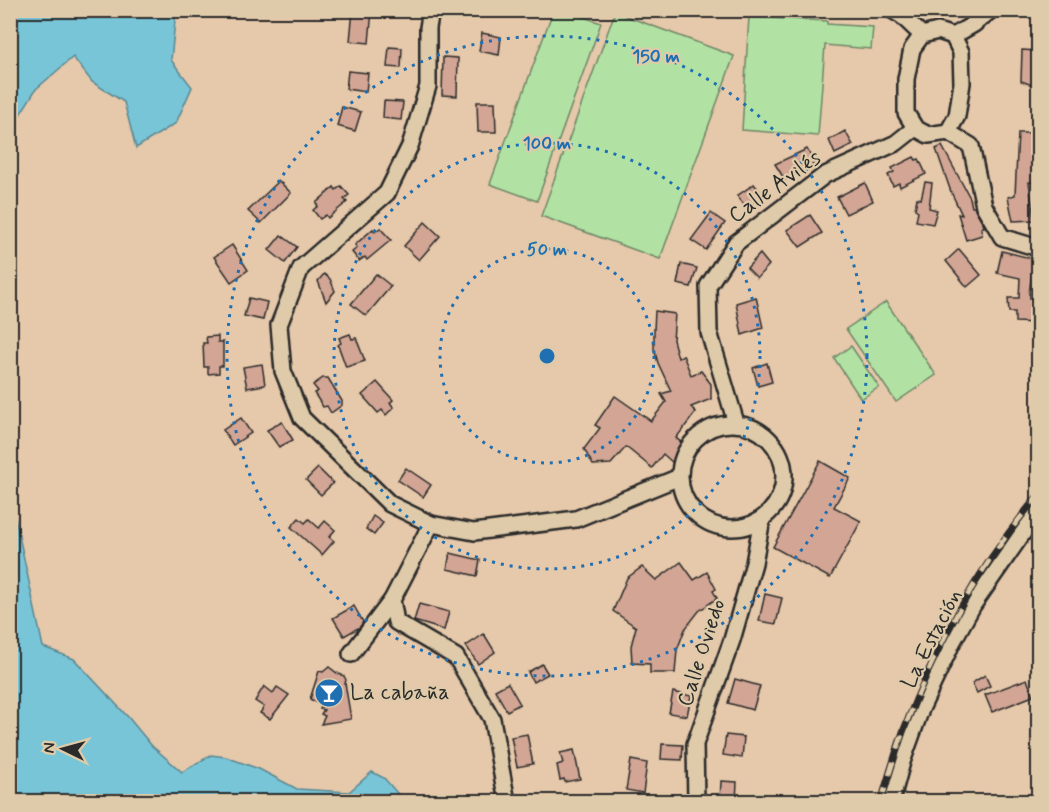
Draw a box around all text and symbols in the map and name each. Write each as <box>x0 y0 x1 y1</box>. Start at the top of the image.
text: 150 m <box>632 45 680 69</box>
text: 100 m <box>523 132 571 156</box>
street label: Calle Avilés <box>723 144 827 230</box>
text: 50 m <box>527 238 567 262</box>
centre of rings <box>537 346 557 366</box>
street label: La Estación <box>895 585 969 693</box>
street label: Calle Oviedo <box>672 596 732 710</box>
bar icon: La cabaña <box>313 677 345 709</box>
place label: La cabaña <box>350 679 450 707</box>
north arrow <box>33 719 93 779</box>
text: N <box>39 742 60 754</box>

